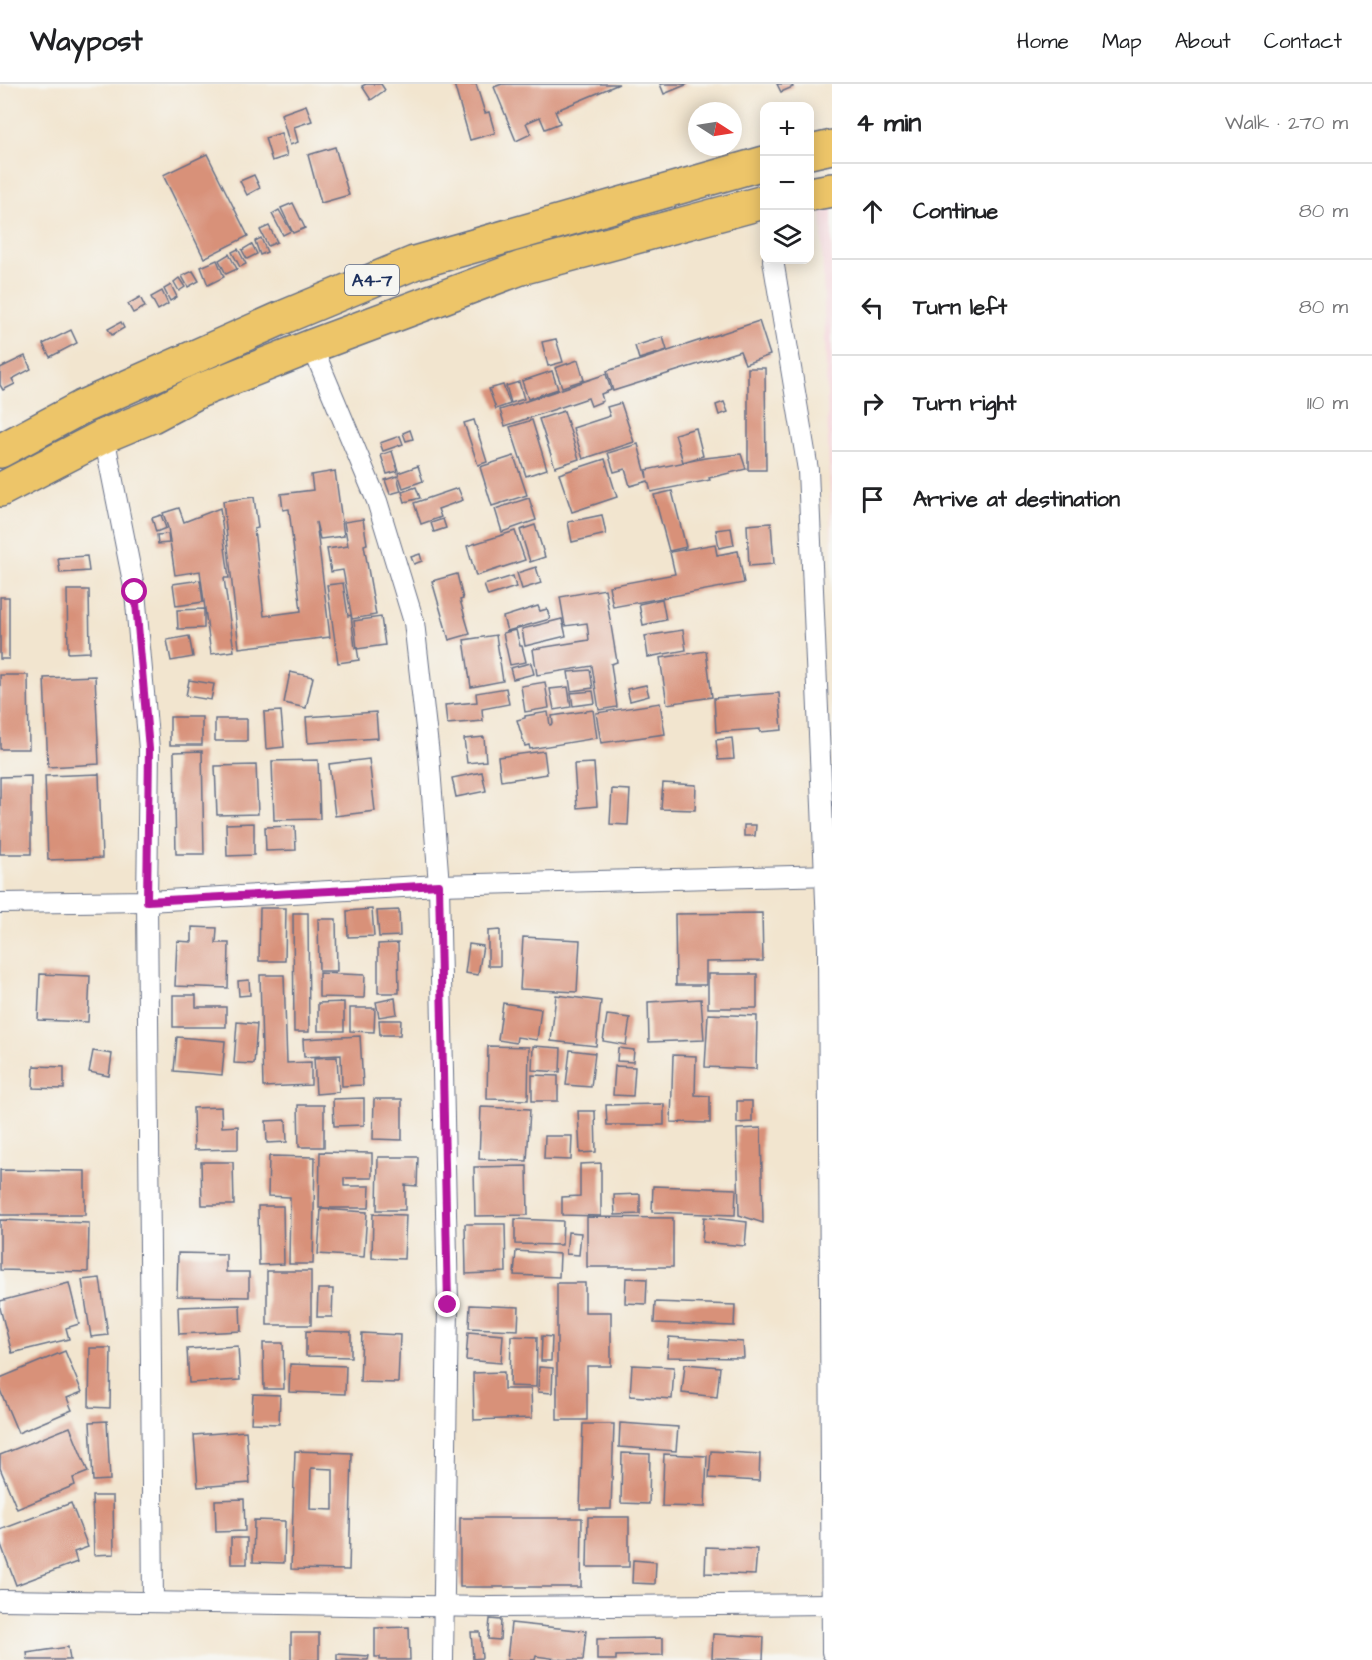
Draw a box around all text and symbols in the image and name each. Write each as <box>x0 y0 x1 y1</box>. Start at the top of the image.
text: Waypost <box>30 22 143 61</box>
text: Home <box>1017 27 1069 56</box>
text: Map <box>1102 27 1142 56</box>
text: About <box>1175 27 1231 56</box>
text: Contact <box>1264 27 1342 56</box>
north arrow <box>688 102 742 156</box>
map controls <box>760 102 814 264</box>
button: + <box>760 102 814 156</box>
text: 4 min <box>856 105 921 141</box>
text: Walk · 270 m <box>1225 109 1348 137</box>
button: − <box>760 156 814 210</box>
icon: ahead <box>856 195 889 228</box>
text: Continue <box>913 196 998 227</box>
text: 80 m <box>1299 197 1348 225</box>
button: layers <box>760 210 814 264</box>
road number: A4-7 <box>345 265 399 295</box>
icon: left <box>856 291 889 324</box>
text: Turn left <box>913 292 1007 323</box>
text: 80 m <box>1299 293 1348 321</box>
icon: right <box>856 387 889 420</box>
text: Turn right <box>913 388 1016 419</box>
text: 110 m <box>1307 389 1348 417</box>
icon: arrive <box>856 483 889 516</box>
text: Arrive at destination <box>913 484 1120 515</box>
route start <box>121 578 147 604</box>
route end <box>434 1291 460 1317</box>

